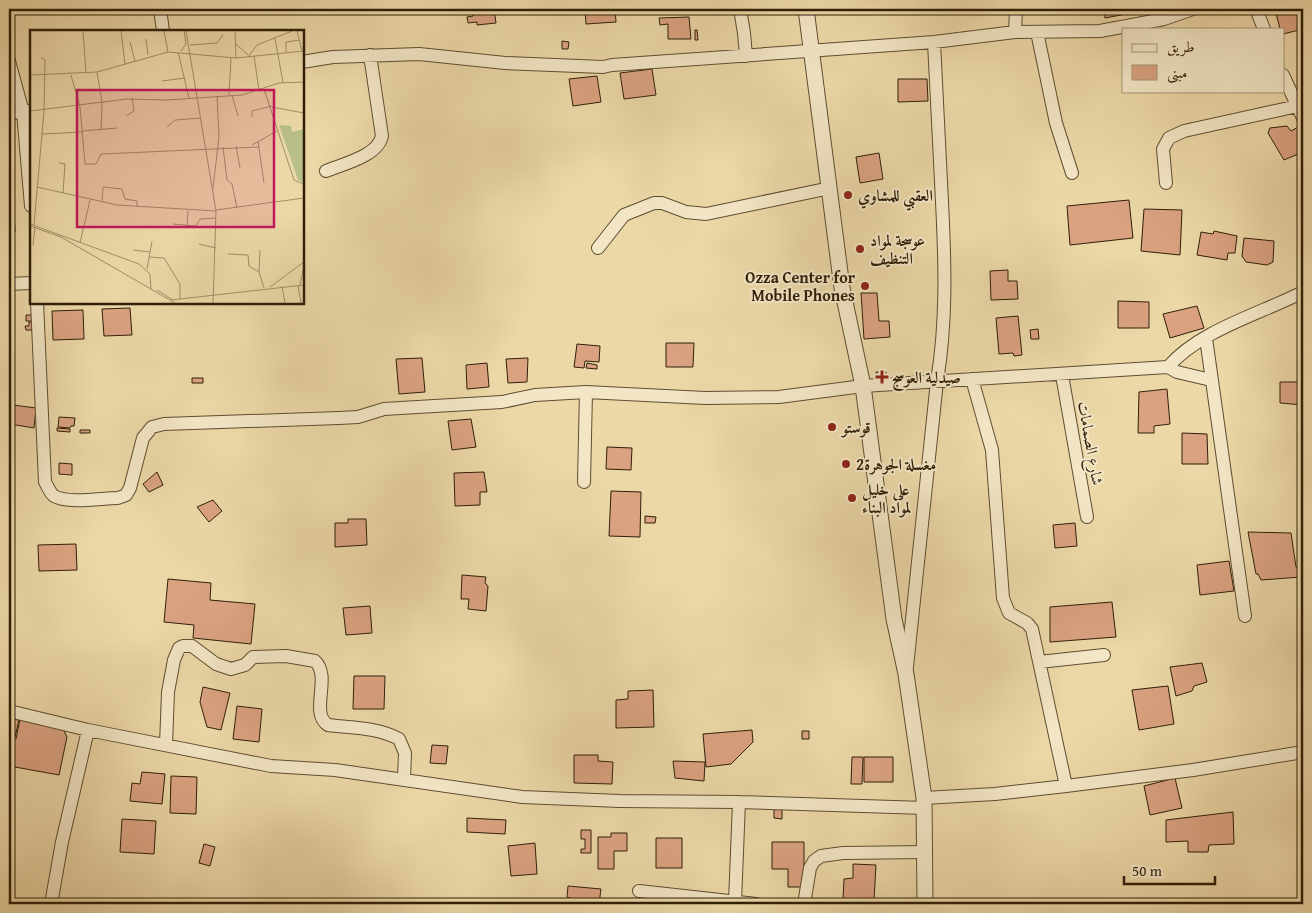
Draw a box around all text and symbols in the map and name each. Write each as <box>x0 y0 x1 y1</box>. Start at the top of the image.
legend <box>1122 28 1284 92</box>
inset map <box>30 30 304 304</box>
text: طريق <box>1167 36 1194 57</box>
text: مبنى <box>1167 62 1187 84</box>
place label: العقبي للمشاوي <box>858 183 933 211</box>
marker: العقبي للمشاوي <box>842 189 854 201</box>
place label: عوسجة لمواد التنظيف <box>870 228 925 270</box>
marker: عوسجة لمواد التنظيف <box>854 243 866 255</box>
place label: Ozza Center for Mobile Phones <box>745 265 856 307</box>
marker: Ozza Center for Mobile Phones <box>859 280 871 292</box>
place label: صيدلية العوسج <box>892 365 961 391</box>
marker: صيدلية العوسج <box>876 371 888 383</box>
street label: شارع الصمامات <box>1070 399 1110 487</box>
place label: قوستو <box>840 415 871 439</box>
marker: قوستو <box>826 421 838 433</box>
place label: مغسلة الجوهرة2 <box>856 452 936 476</box>
marker: مغسلة الجوهرة2 <box>840 458 852 470</box>
place label: علي خليل لمواد البناء <box>862 477 911 519</box>
marker: علي خليل لمواد البناء <box>846 492 858 504</box>
scale bar <box>1124 853 1216 885</box>
text: 50 m <box>1132 860 1163 881</box>

